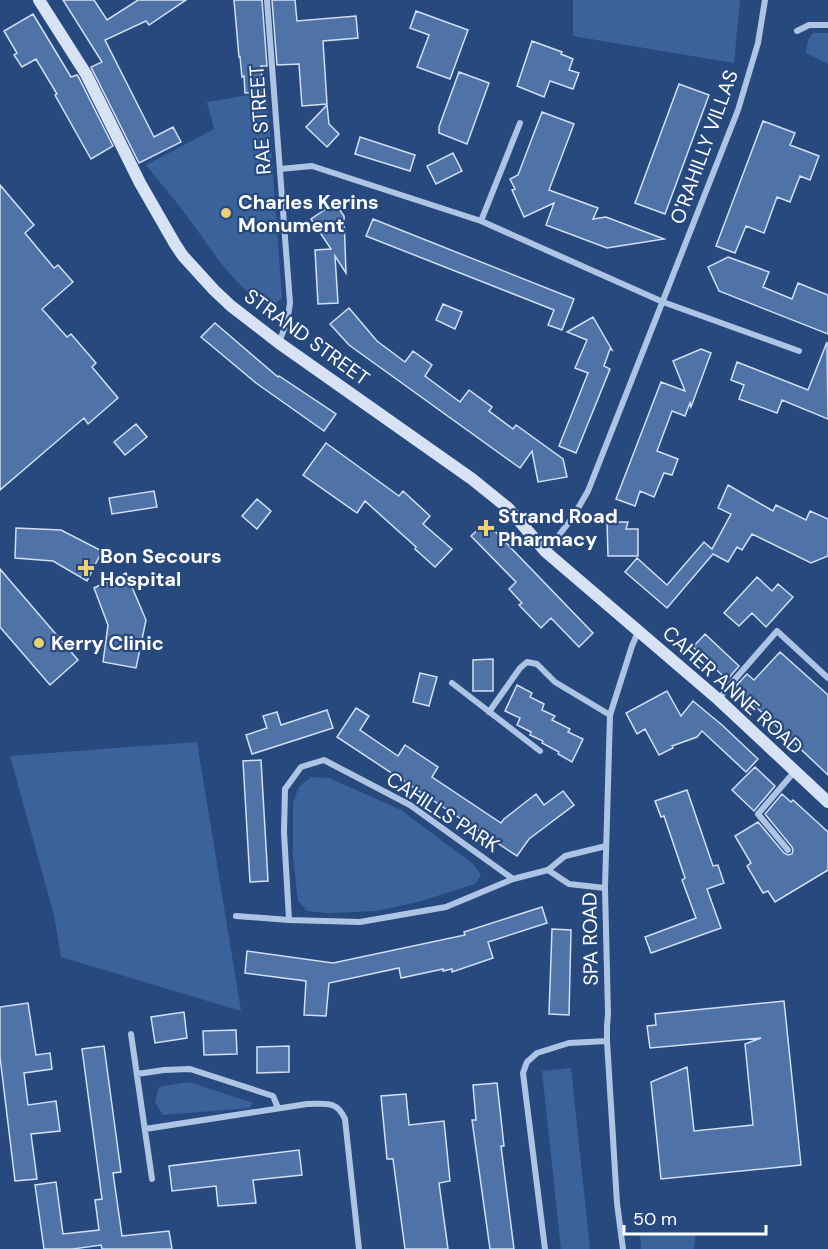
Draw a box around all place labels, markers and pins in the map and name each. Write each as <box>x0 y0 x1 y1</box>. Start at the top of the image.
place label: Charles Kerins Monument <box>238 189 379 238</box>
marker: Charles Kerins Monument <box>219 206 233 220</box>
place label: Strand Road Pharmacy <box>498 503 618 552</box>
marker: Strand Road Pharmacy <box>479 521 493 535</box>
place label: Bon Secours Hospital <box>100 543 222 592</box>
marker: Bon Secours Hospital <box>77 559 95 577</box>
place label: Kerry Clinic <box>51 630 164 656</box>
marker: Kerry Clinic <box>32 636 46 650</box>

